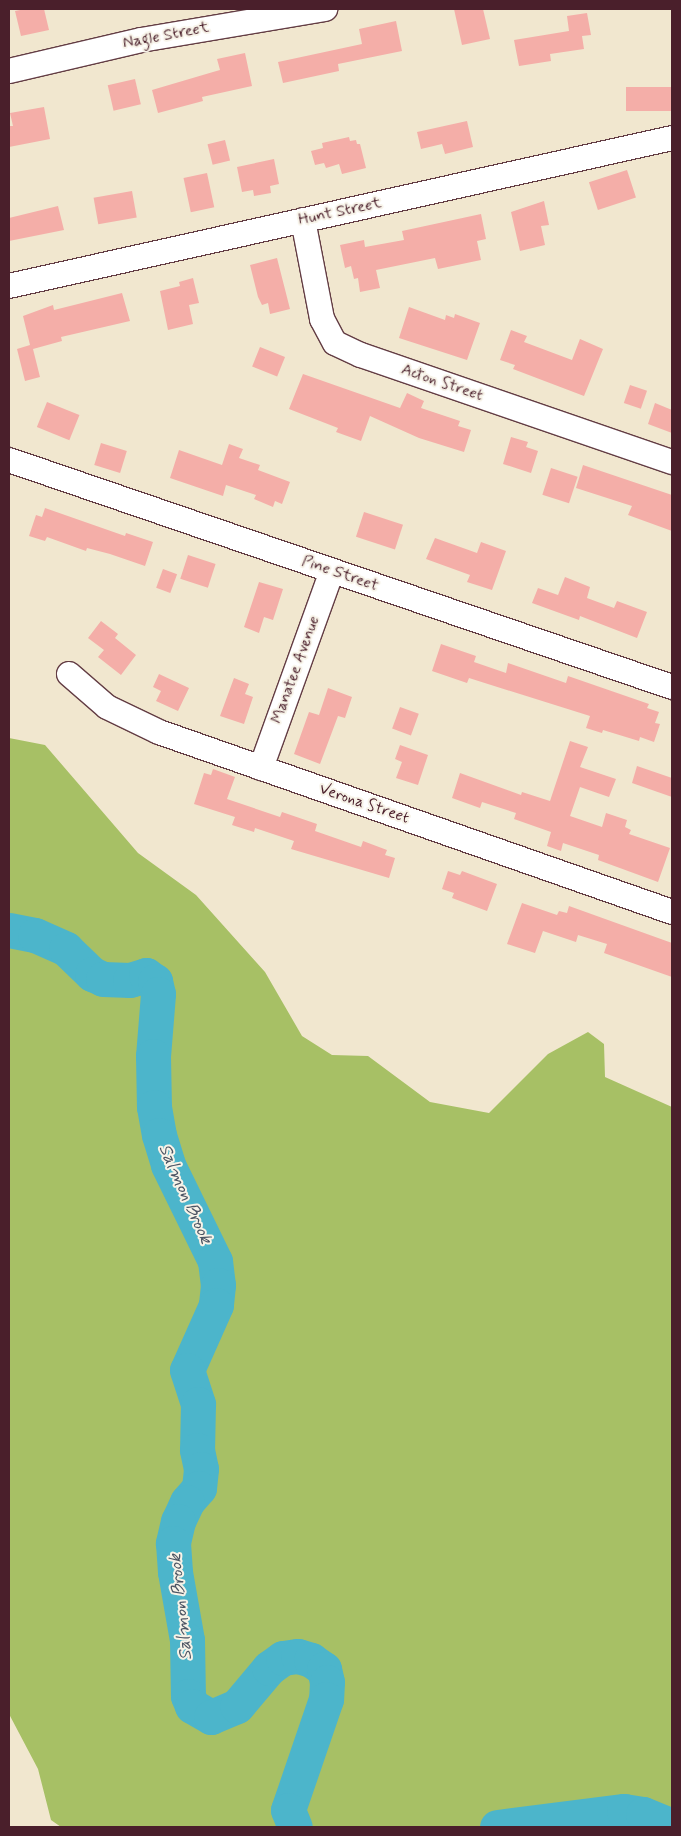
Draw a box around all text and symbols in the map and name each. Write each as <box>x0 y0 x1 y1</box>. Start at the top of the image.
street label: Nagle Street <box>121 18 211 54</box>
street label: Hunt Street <box>297 194 383 230</box>
street label: Acton Street <box>398 360 486 406</box>
street label: Pine Street <box>300 552 380 596</box>
street label: Manatee Avenue <box>267 613 325 727</box>
street label: Verona Street <box>315 779 413 829</box>
water label: Salmon Brook <box>153 1141 217 1247</box>
water label: Salmon Brook <box>165 1553 197 1661</box>

